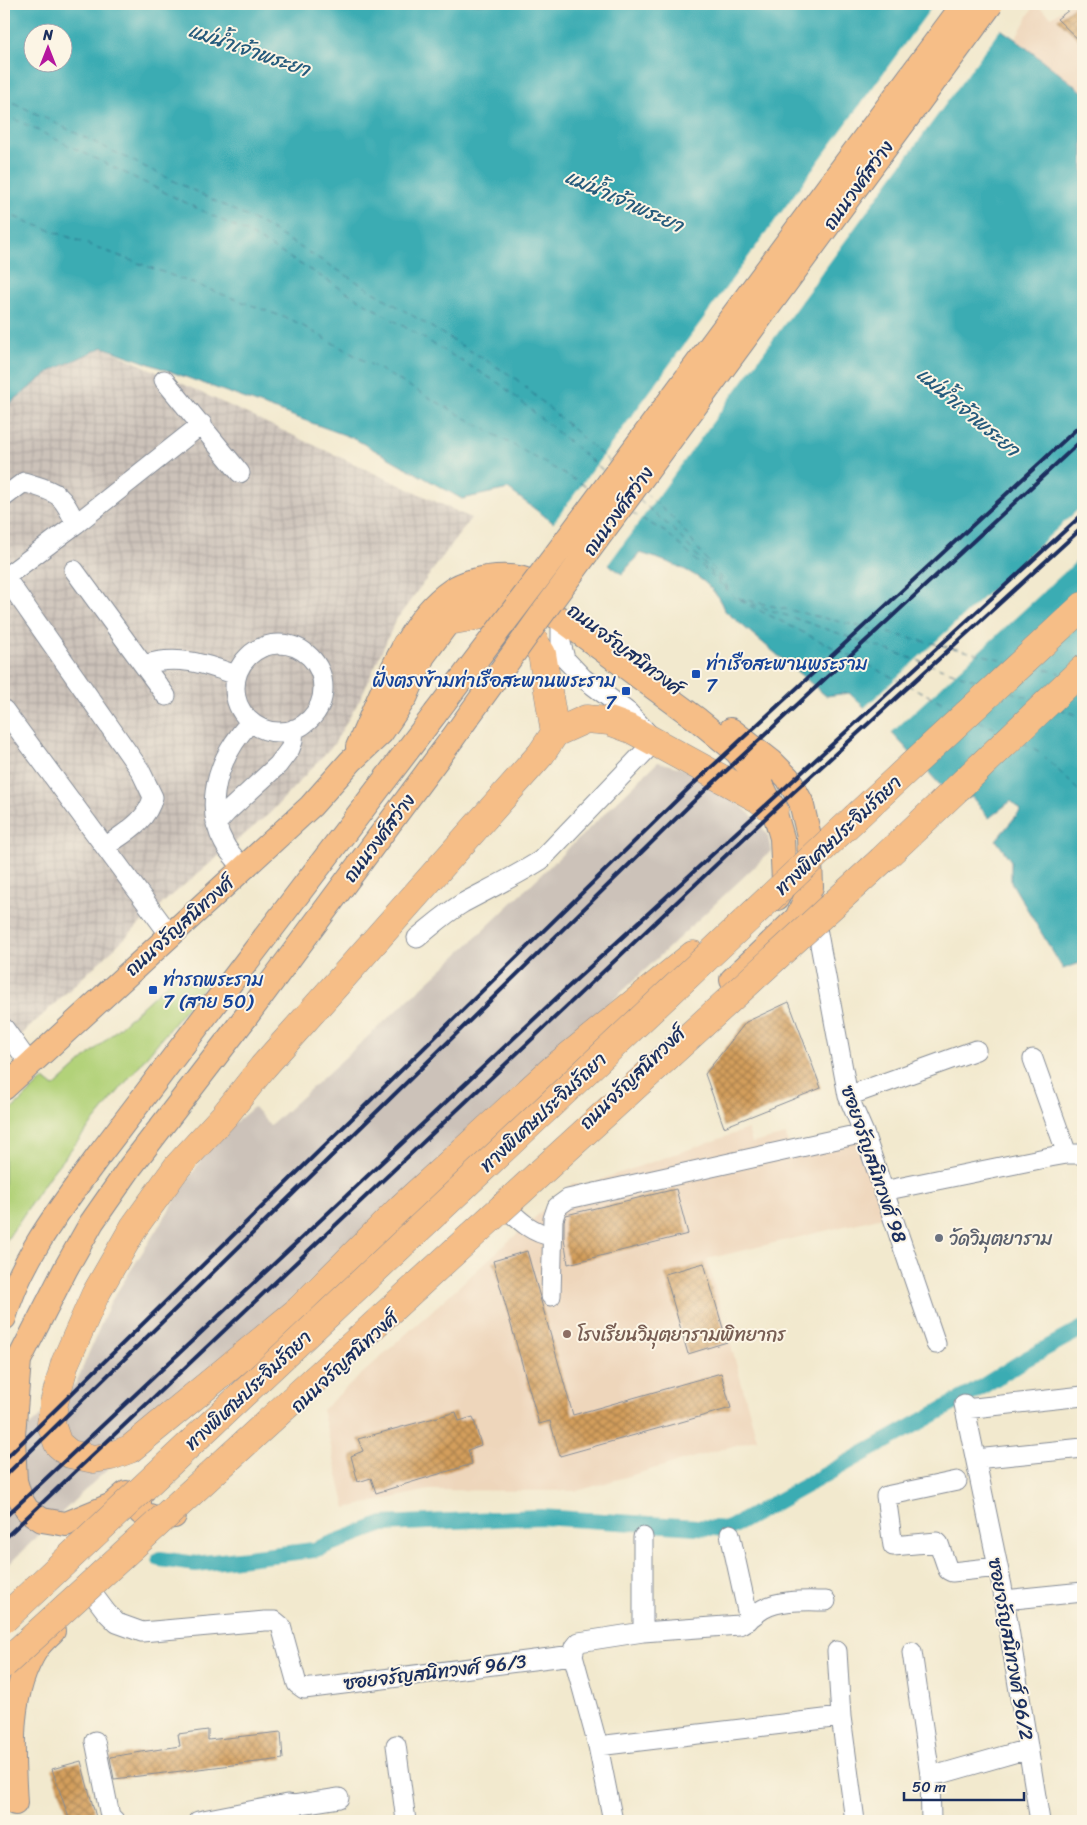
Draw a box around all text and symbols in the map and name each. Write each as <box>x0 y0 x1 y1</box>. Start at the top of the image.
water label: แม่น้ำเจ้าพระยา <box>184 13 316 88</box>
north arrow <box>22 22 72 72</box>
text: N <box>42 23 53 48</box>
street label: ถนนวงศ์สว่าง <box>814 133 902 237</box>
water label: แม่น้ำเจ้าพระยา <box>559 159 690 243</box>
water label: แม่น้ำเจ้าพระยา <box>908 358 1029 467</box>
street label: ถนนวงศ์สว่าง <box>574 459 662 563</box>
street label: ถนนจรัญสนิทวงศ์ <box>560 594 692 705</box>
place label: ท่าเรือสะพานพระราม 7 <box>706 647 868 702</box>
place label: ฝั่งตรงข้ามท่าเรือสะพานพระราม 7 <box>372 664 617 719</box>
marker: ท่าเรือสะพานพระราม 7 <box>690 668 702 680</box>
marker: ฝั่งตรงข้ามท่าเรือสะพานพระราม 7 <box>620 685 632 697</box>
street label: ทางพิเศษประจิมรัถยา <box>766 767 910 903</box>
street label: ถนนวงศ์สว่าง <box>334 786 424 890</box>
street label: ถนนจรัญสนิทวงศ์ <box>117 866 243 984</box>
place label: ท่ารถพระราม 7 (สาย 50) <box>163 963 264 1018</box>
marker: ท่ารถพระราม 7 (สาย 50) <box>147 984 159 996</box>
street label: ถนนจรัญสนิทวงศ์ <box>571 1016 695 1138</box>
street label: ทางพิเศษประจิมรัถยา <box>471 1044 615 1180</box>
street label: ซอยจรัญสนิทวงศ์ 98 <box>832 1081 917 1248</box>
place label: วัดวิมุตยาราม <box>949 1222 1053 1255</box>
marker: วัดวิมุตยาราม <box>933 1232 945 1244</box>
street label: ถนนจรัญสนิทวงศ์ <box>282 1301 408 1421</box>
place label: โรงเรียนวิมุตยารามพิทยากร <box>577 1318 786 1351</box>
street label: ทางพิเศษประจิมรัถยา <box>176 1322 320 1458</box>
marker: โรงเรียนวิมุตยารามพิทยากร <box>561 1328 573 1340</box>
street label: ซอยจรัญสนิทวงศ์ 96/2 <box>979 1555 1043 1743</box>
street label: ซอยจรัญสนิทวงศ์ 96/3 <box>342 1644 529 1700</box>
scale bar <box>904 1770 1024 1802</box>
text: 50 m <box>912 1774 947 1800</box>

